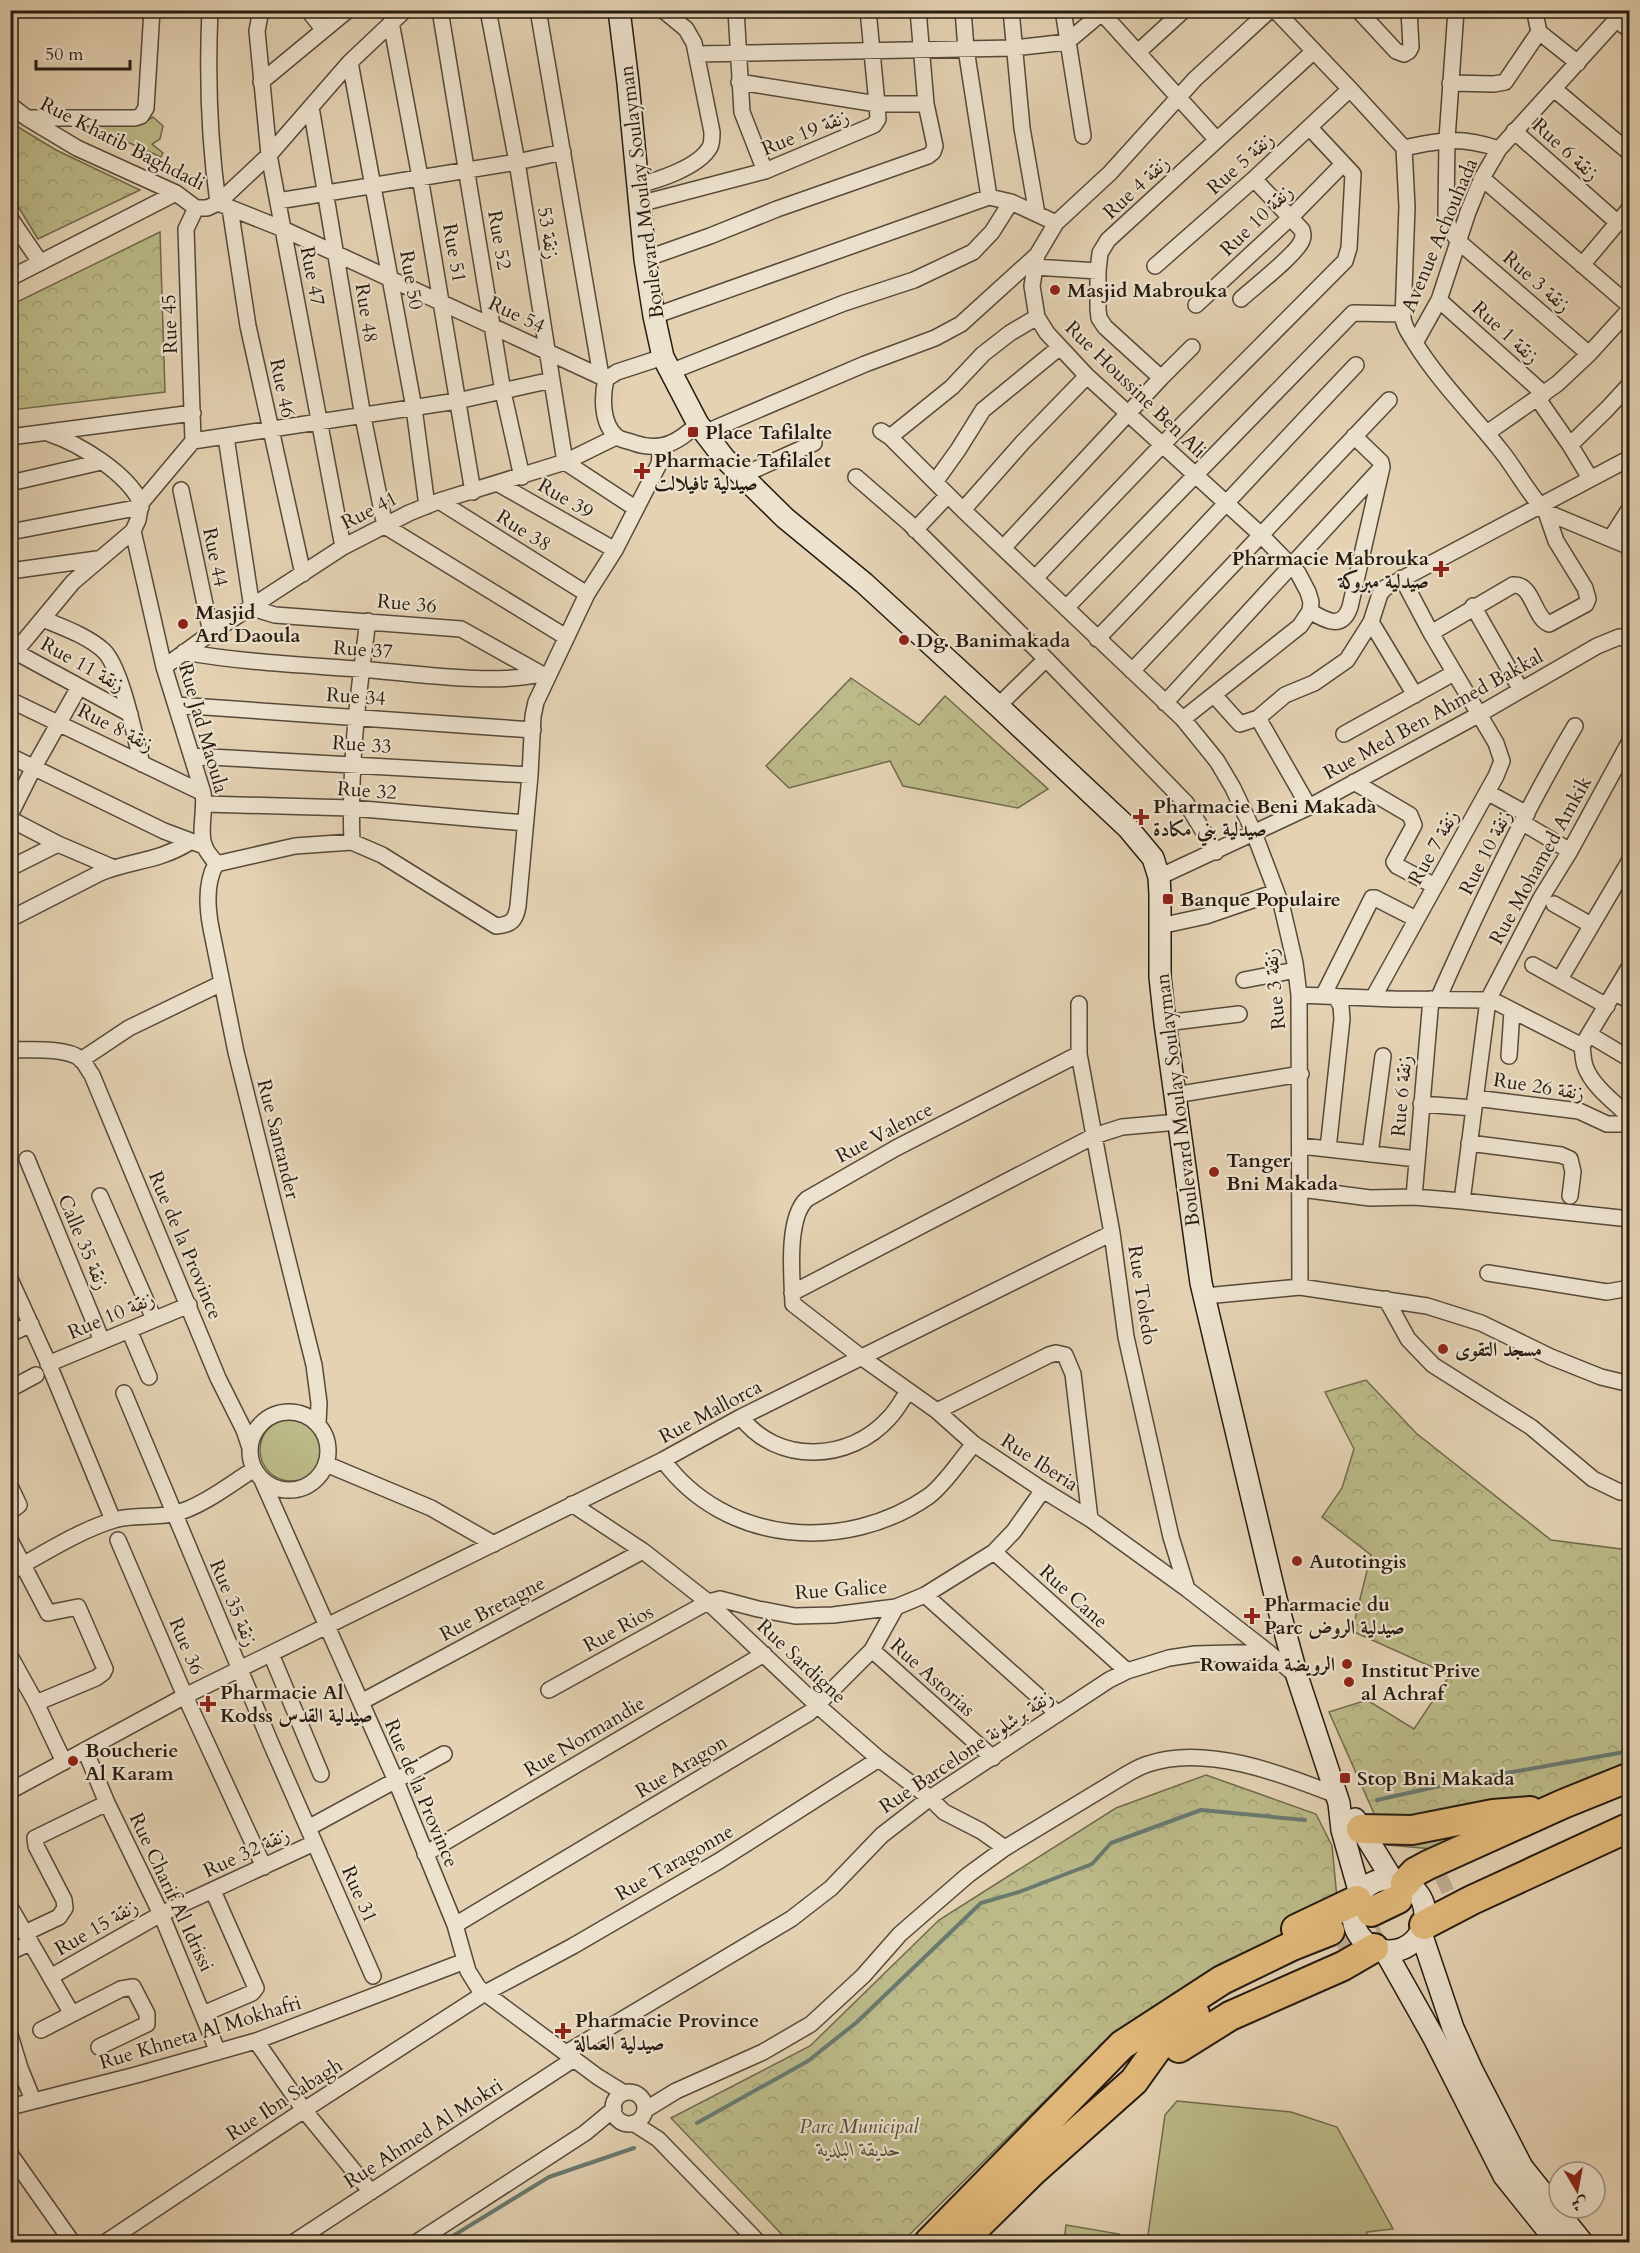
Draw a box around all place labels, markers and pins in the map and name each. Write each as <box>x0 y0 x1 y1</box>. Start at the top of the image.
place label: Masjid Mabrouka <box>1067 277 1227 304</box>
marker: Masjid Mabrouka <box>1048 283 1062 297</box>
place label: Place Tafilalte <box>705 419 833 446</box>
marker: Place Tafilalte <box>686 425 700 439</box>
place label: Pharmacie Tafilalet صيدلية تافيلالت <box>654 447 831 497</box>
marker: Pharmacie Tafilalet صيدلية تافيلالت <box>635 464 649 478</box>
place label: Pharmacie Mabrouka صيدلية مبروكة <box>1232 545 1429 595</box>
marker: Pharmacie Mabrouka صيدلية مبروكة <box>1434 562 1448 576</box>
place label: Masjid Ard Daoula <box>195 599 301 649</box>
marker: Masjid Ard Daoula <box>176 617 190 631</box>
place label: Dg. Banimakada <box>916 627 1071 654</box>
marker: Dg. Banimakada <box>897 633 911 647</box>
place label: Pharmacie Beni Makada صيدلية بني مكادة <box>1153 793 1377 847</box>
marker: Pharmacie Beni Makada صيدلية بني مكادة <box>1134 810 1148 824</box>
place label: Banque Populaire <box>1180 886 1341 913</box>
marker: Banque Populaire <box>1161 892 1175 906</box>
place label: Tanger Bni Makada <box>1226 1147 1338 1197</box>
marker: Tanger Bni Makada <box>1207 1165 1221 1179</box>
place label: مسجد التقوى <box>1455 1336 1542 1363</box>
marker: مسجد التقوى <box>1436 1342 1450 1356</box>
place label: Autotingis <box>1309 1548 1407 1575</box>
marker: Autotingis <box>1290 1554 1304 1568</box>
place label: Pharmacie du Parc صيدلية الروض <box>1264 1591 1405 1641</box>
marker: Pharmacie du Parc صيدلية الروض <box>1245 1609 1259 1623</box>
place label: Rowaida الرويضة <box>1200 1651 1335 1678</box>
marker: Rowaida الرويضة <box>1340 1657 1354 1671</box>
place label: Institut Prive al Achraf <box>1361 1657 1480 1707</box>
marker: Institut Prive al Achraf <box>1342 1675 1356 1689</box>
place label: Pharmacie Al Kodss صيدلية القدس <box>220 1679 373 1729</box>
marker: Pharmacie Al Kodss صيدلية القدس <box>201 1697 215 1711</box>
place label: Boucherie Al Karam <box>85 1737 178 1787</box>
marker: Boucherie Al Karam <box>66 1754 80 1768</box>
place label: Stop Bni Makada <box>1357 1765 1515 1792</box>
marker: Stop Bni Makada <box>1338 1771 1352 1785</box>
place label: Pharmacie Province صيدلية العمالة <box>573 2007 759 2057</box>
marker: Pharmacie Province صيدلية العمالة <box>556 2024 570 2038</box>

